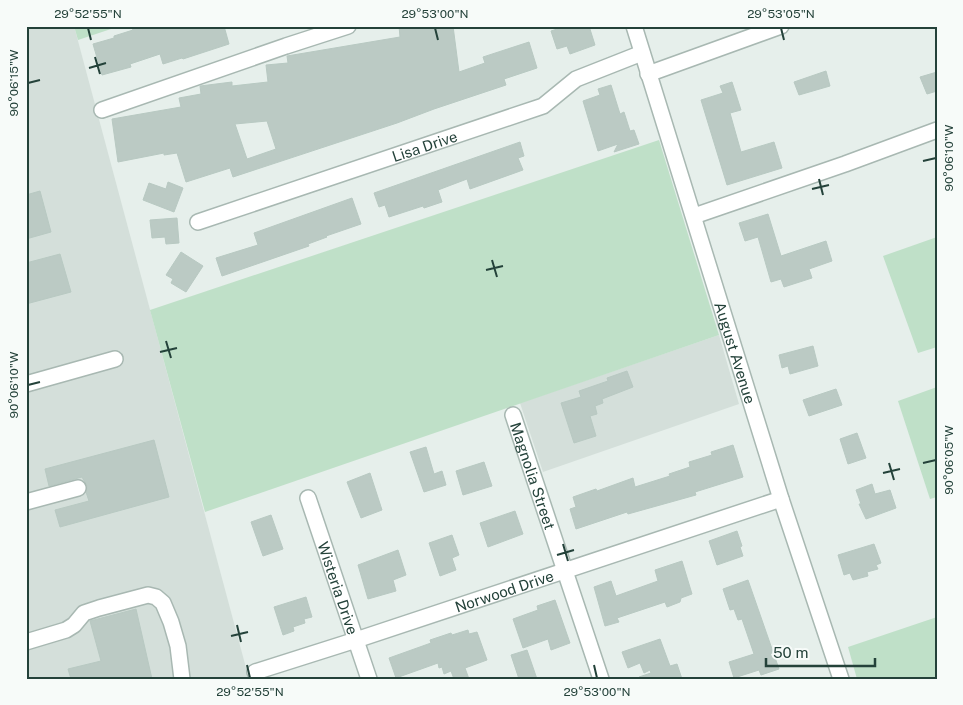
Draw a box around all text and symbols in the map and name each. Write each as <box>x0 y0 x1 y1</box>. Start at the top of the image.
text: 29°52'55"N <box>54 7 122 21</box>
text: 29°53'00"N <box>401 7 469 21</box>
text: 29°53'05"N <box>747 7 815 21</box>
text: 90°06'15"W <box>7 49 21 117</box>
text: 90°06'10"W <box>942 124 956 191</box>
street label: Lisa Drive <box>390 127 459 165</box>
street label: August Avenue <box>712 300 759 406</box>
text: 90°06'10"W <box>7 351 21 418</box>
street label: Magnolia Street <box>507 420 559 532</box>
text: 90°06'05"W <box>942 425 956 495</box>
street label: Wisteria Drive <box>315 539 362 637</box>
street label: Norwood Drive <box>453 567 556 615</box>
scale bar <box>766 635 874 667</box>
text: 50 m <box>773 644 808 661</box>
text: 29°52'55"N <box>216 685 284 699</box>
text: 29°53'00"N <box>563 685 631 699</box>

